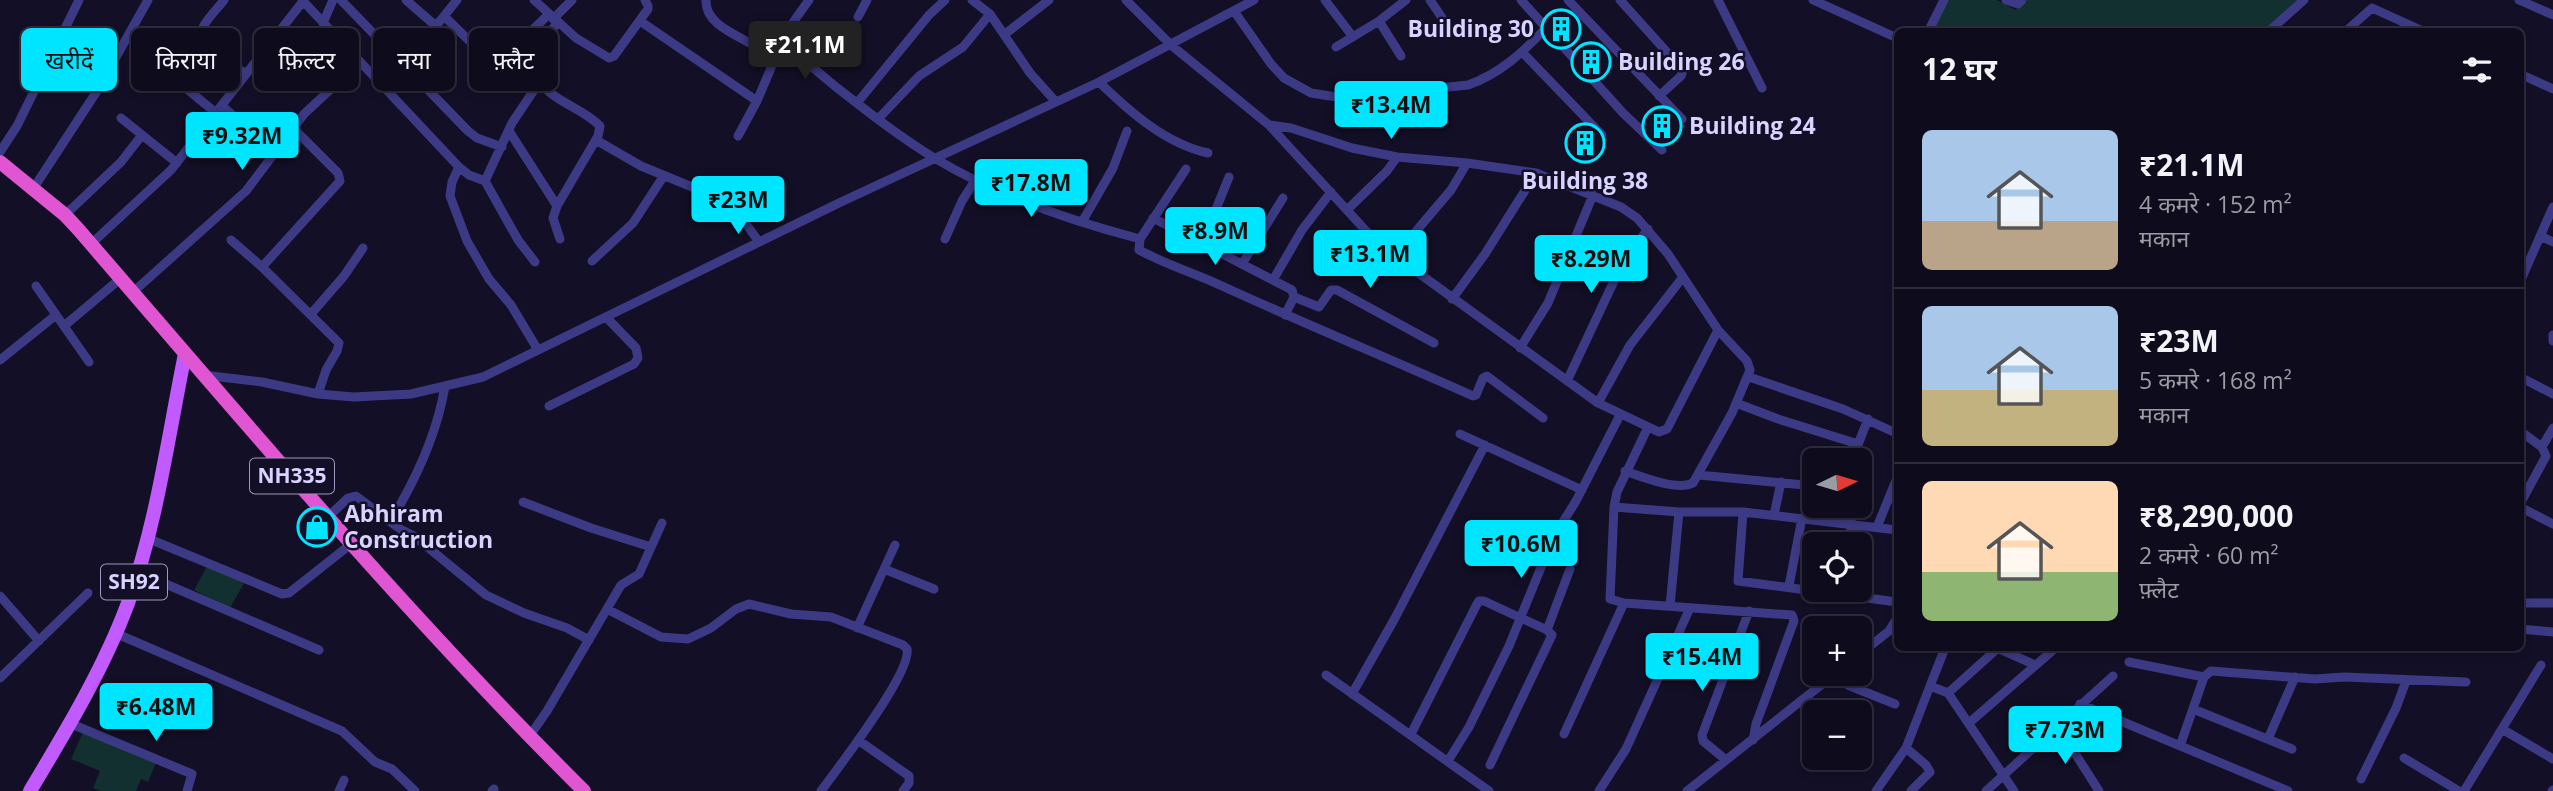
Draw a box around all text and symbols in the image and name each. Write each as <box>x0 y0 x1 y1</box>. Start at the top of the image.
building icon: Building 30 <box>1540 8 1582 50</box>
place label: Building 30 <box>1407 12 1534 44</box>
pin: ₹21.1M <box>748 22 862 81</box>
chip: खरीदें <box>21 28 117 91</box>
chip: किराया <box>131 28 240 91</box>
chip: फ़िल्टर <box>254 28 359 91</box>
chip: नया <box>373 28 455 91</box>
chip: फ़्लैट <box>469 28 558 91</box>
text: ₹21.1M <box>765 28 845 60</box>
building icon: Building 26 <box>1570 41 1612 83</box>
place label: Building 26 <box>1618 45 1745 77</box>
text: 12 घर <box>1922 48 1997 89</box>
icon: filters <box>2458 51 2496 89</box>
pin: ₹13.4M <box>1334 82 1448 141</box>
text: ₹13.4M <box>1351 88 1431 120</box>
building icon: Building 24 <box>1641 105 1683 147</box>
place label: Building 24 <box>1689 109 1816 141</box>
pin: ₹9.32M <box>185 113 299 172</box>
text: ₹9.32M <box>202 119 282 151</box>
building icon: Building 38 <box>1564 122 1606 164</box>
text: ₹21.1M <box>2139 144 2244 185</box>
icon: home <box>1978 158 2062 242</box>
pin: ₹17.8M <box>974 160 1088 219</box>
place label: Building 38 <box>1522 164 1648 196</box>
text: ₹17.8M <box>991 166 1071 198</box>
pin: ₹23M <box>697 176 779 236</box>
text: ₹23M <box>707 183 769 215</box>
text: 4 कमरे · 152 m² <box>2139 188 2292 220</box>
pin: ₹8.9M <box>1166 208 1264 267</box>
text: ₹8.9M <box>1181 214 1249 246</box>
text: मकान <box>2139 222 2189 254</box>
pin: ₹13.1M <box>1313 230 1427 290</box>
pin: ₹8.29M <box>1534 236 1648 295</box>
text: ₹13.1M <box>1330 237 1410 269</box>
text: ₹8.29M <box>1551 242 1631 274</box>
text: ₹23M <box>2139 320 2219 361</box>
icon: home <box>1978 334 2062 418</box>
text: 5 कमरे · 168 m² <box>2139 364 2292 396</box>
text: मकान <box>2139 398 2189 430</box>
north arrow <box>1802 448 1872 518</box>
map controls <box>1802 448 1872 770</box>
road number: NH335 <box>250 458 334 494</box>
text: ₹8,290,000 <box>2139 495 2293 536</box>
place label: Abhiram Construction <box>344 497 493 555</box>
shop icon: Abhiram Construction <box>296 506 338 548</box>
icon: home <box>1978 509 2062 593</box>
pin: ₹10.6M <box>1464 520 1578 580</box>
text: ₹10.6M <box>1481 527 1561 559</box>
button: locate <box>1802 532 1872 602</box>
text: 2 कमरे · 60 m² <box>2139 539 2279 571</box>
road number: SH92 <box>101 564 167 600</box>
text: फ़्लैट <box>2139 573 2179 605</box>
button: + <box>1802 616 1872 686</box>
pin: ₹15.4M <box>1645 634 1759 693</box>
text: ₹15.4M <box>1662 640 1742 672</box>
pin: ₹6.48M <box>99 684 213 743</box>
text: ₹6.48M <box>116 690 196 722</box>
button: − <box>1802 700 1872 770</box>
pin: ₹7.73M <box>2008 706 2122 766</box>
text: ₹7.73M <box>2025 713 2105 745</box>

